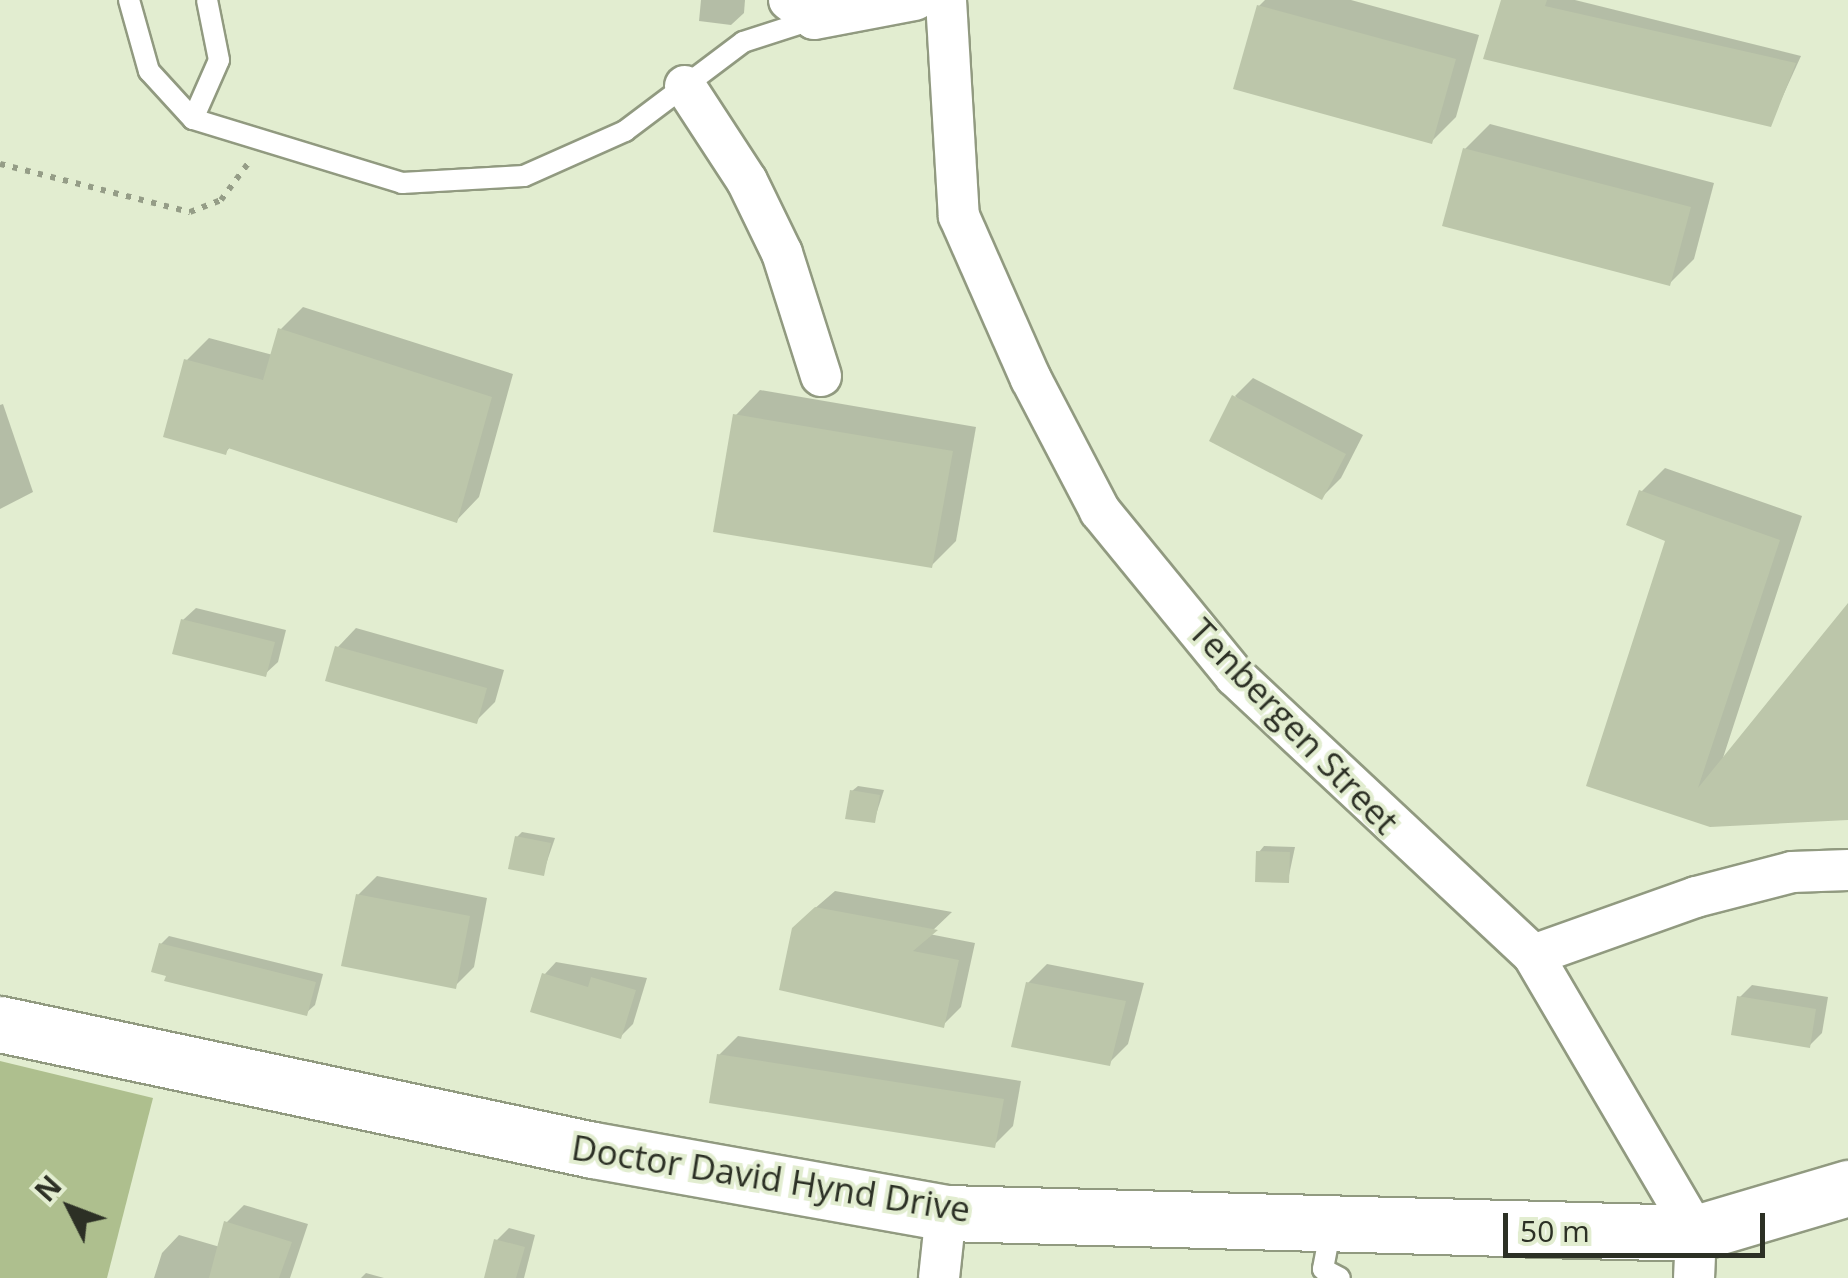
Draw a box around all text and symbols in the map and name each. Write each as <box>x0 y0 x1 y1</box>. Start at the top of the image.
street label: Tenbergen Street <box>1181 610 1407 842</box>
street label: Doctor David Hynd Drive <box>569 1126 973 1230</box>
north arrow <box>20 1158 120 1258</box>
text: N <box>26 1167 69 1209</box>
scale bar <box>1508 1193 1770 1255</box>
text: 50 m <box>1520 1210 1590 1251</box>

